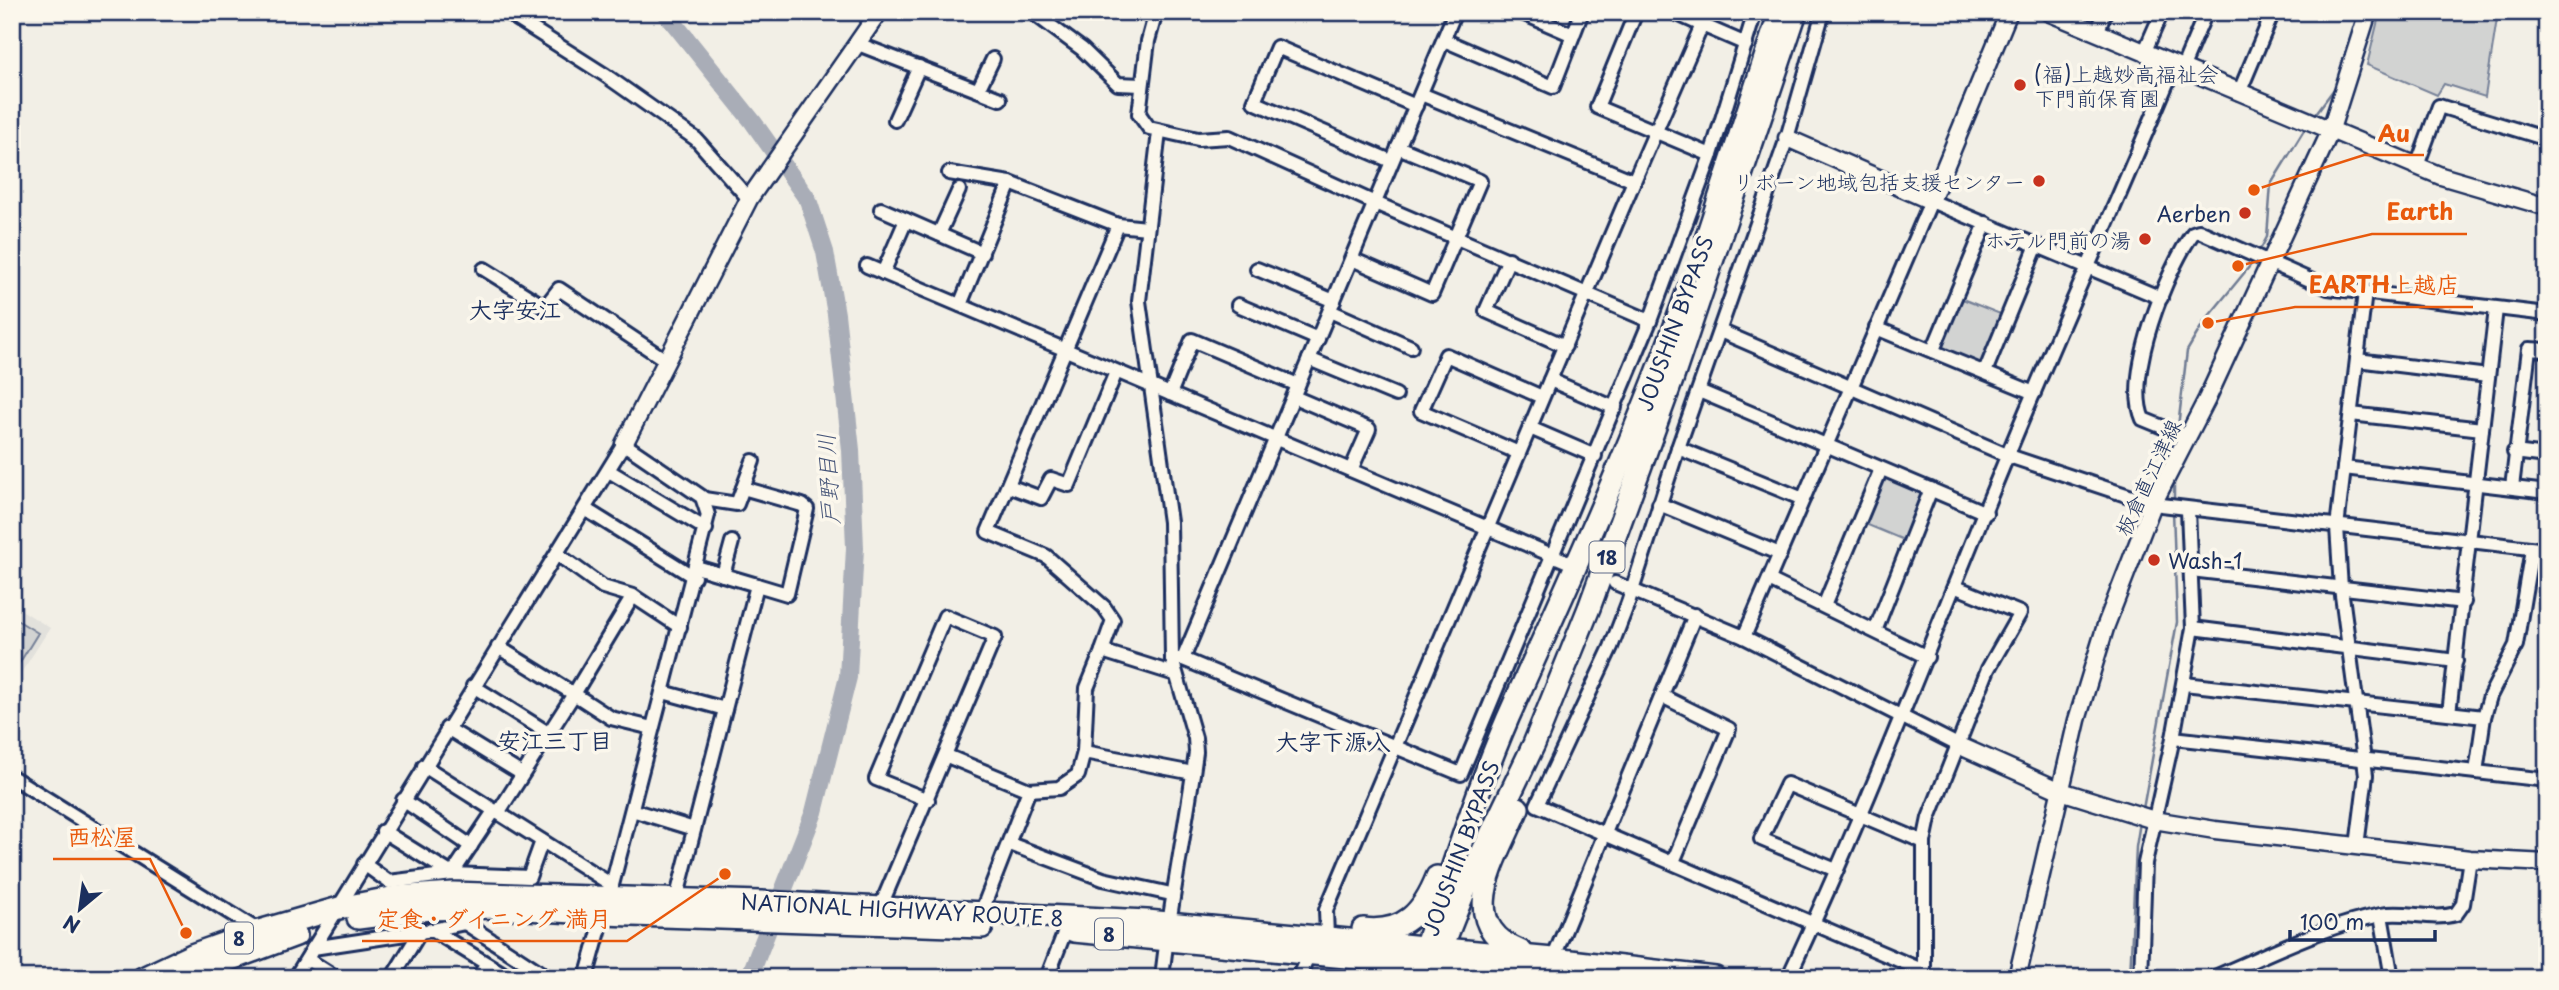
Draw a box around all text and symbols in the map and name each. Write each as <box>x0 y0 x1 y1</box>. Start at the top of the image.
place label: (福)上越妙高福祉会 下門前保育園 <box>2034 57 2219 113</box>
marker: (福)上越妙高福祉会 下門前保育園 <box>2012 77 2028 93</box>
callout: Au <box>2364 111 2424 155</box>
text: Au <box>2378 115 2410 150</box>
place label: リボーン地域包括支援センター <box>1733 165 2025 197</box>
marker: リボーン地域包括支援センター <box>2031 173 2047 189</box>
callout: Earth <box>2372 190 2467 234</box>
text: Earth <box>2387 193 2453 228</box>
place label: Aerben <box>2157 197 2231 229</box>
marker: Aerben <box>2237 205 2253 221</box>
place label: ホテル門前の湯 <box>1985 223 2131 255</box>
street label: JOUSHIN BYPASS <box>1627 231 1721 415</box>
marker: ホテル門前の湯 <box>2137 231 2153 247</box>
callout: EARTH上越店 <box>2295 263 2473 307</box>
text: EARTH上越店 <box>2309 266 2459 301</box>
district label: 大字安江 <box>469 291 561 326</box>
street label: 板倉直江津線 <box>2106 413 2188 541</box>
water label: 戸野目川 <box>807 432 847 526</box>
road number: 18 <box>1590 542 1624 572</box>
place label: Wash-1 <box>2168 544 2242 576</box>
marker: Wash-1 <box>2146 552 2162 568</box>
district label: 安江三丁目 <box>498 722 613 757</box>
district label: 大字下源入 <box>1276 723 1391 758</box>
street label: JOUSHIN BYPASS <box>1413 756 1507 940</box>
callout: 西松屋 <box>53 815 150 859</box>
text: 西松屋 <box>68 818 137 853</box>
north arrow <box>46 874 116 944</box>
street label: NATIONAL HIGHWAY ROUTE 8 <box>740 885 1064 933</box>
callout: 定食・ダイニング 満月 <box>362 897 627 941</box>
scale bar <box>2290 899 2435 943</box>
text: 定食・ダイニング 満月 <box>376 900 612 935</box>
text: 100 m <box>2300 905 2364 937</box>
text: N <box>58 909 85 941</box>
road number: 8 <box>1095 918 1123 950</box>
road number: 8 <box>225 922 253 954</box>

